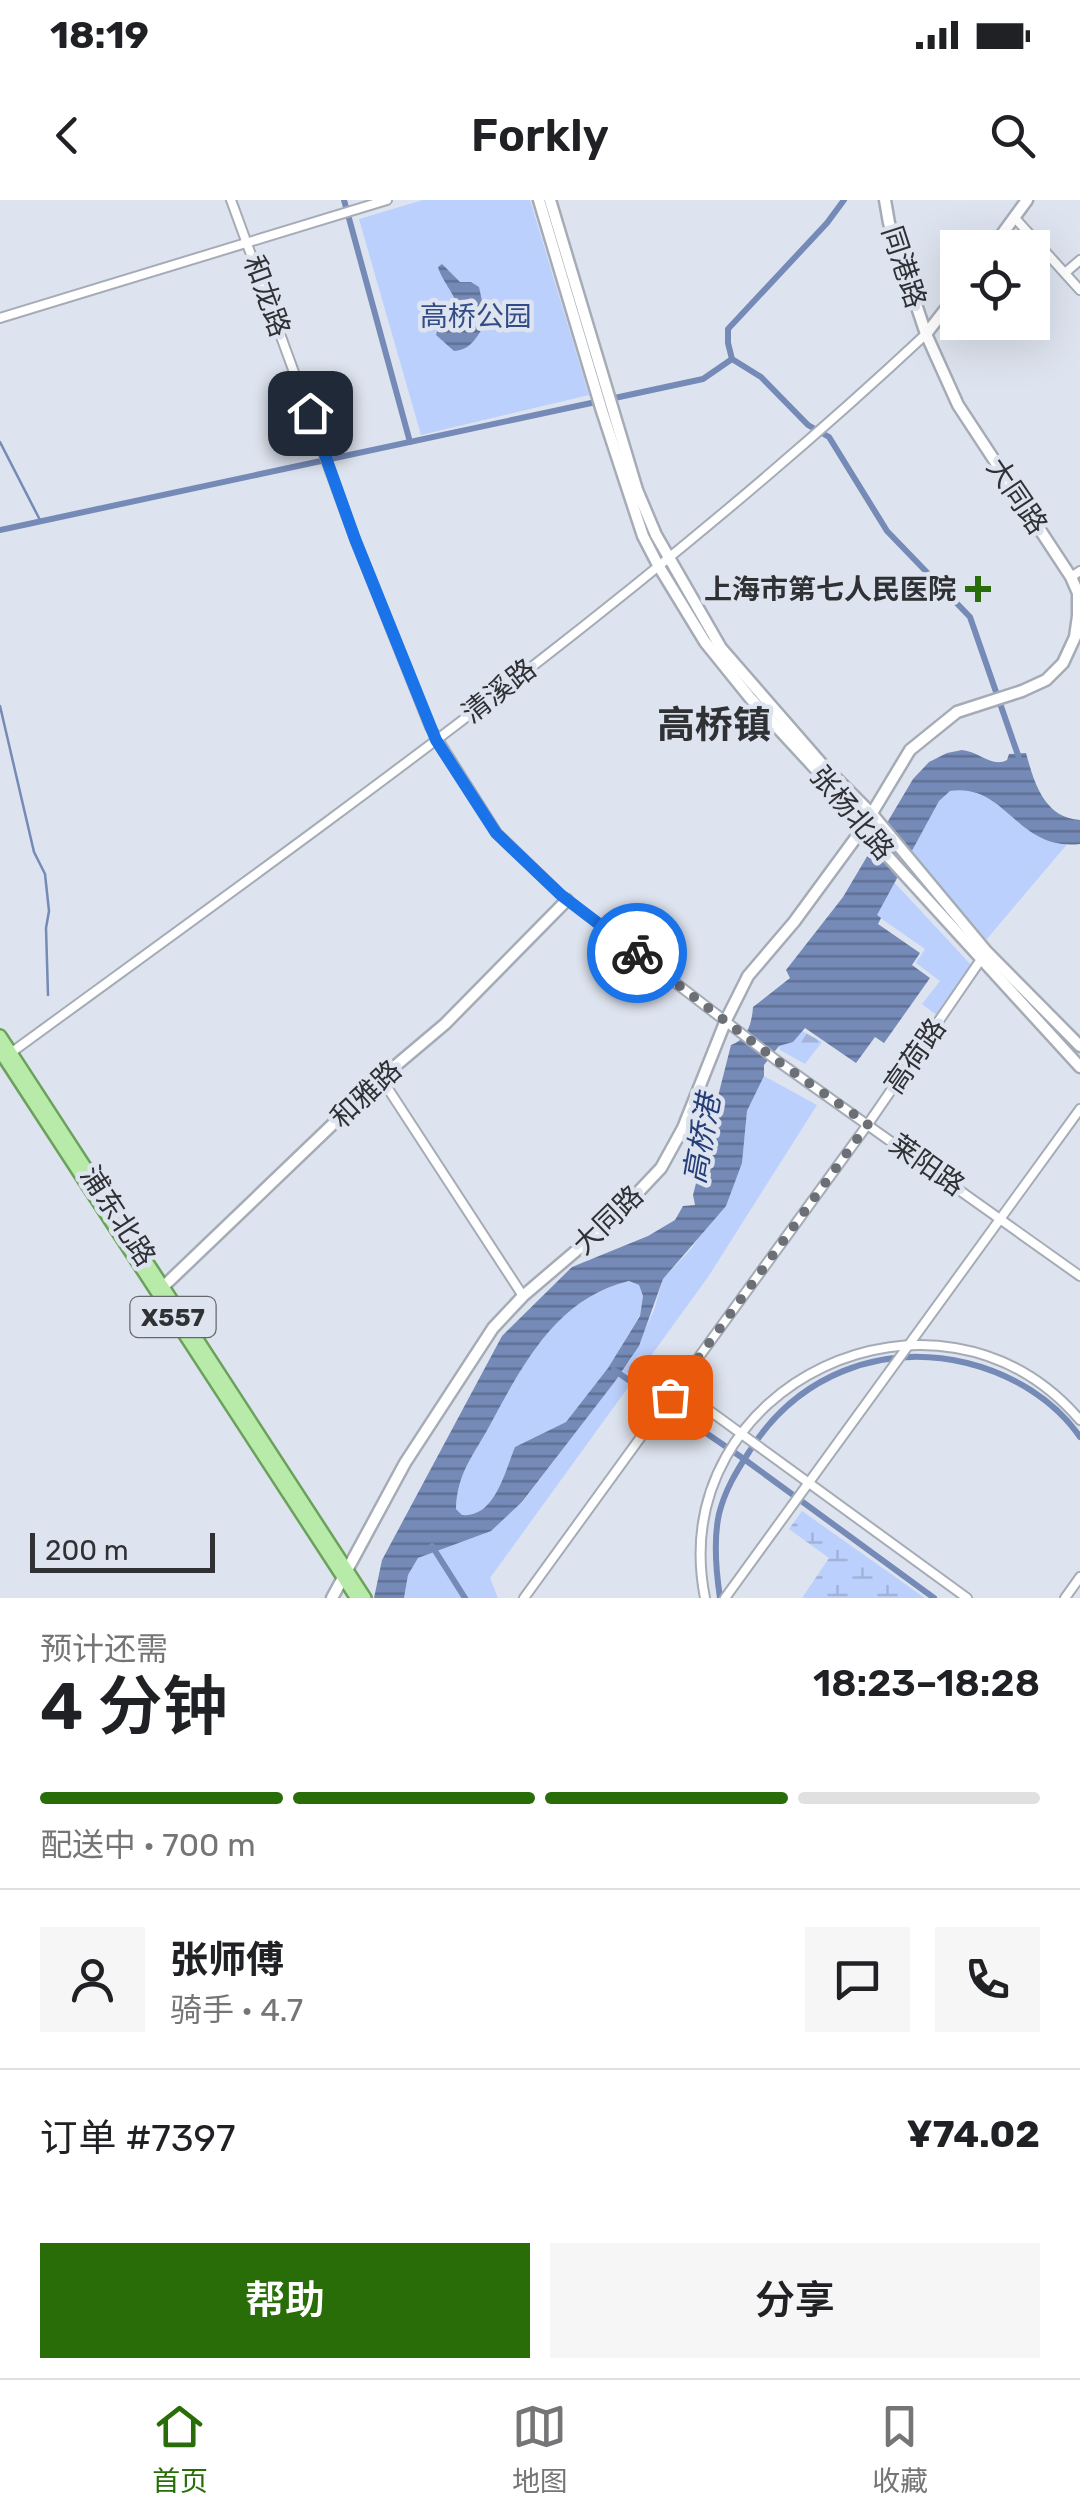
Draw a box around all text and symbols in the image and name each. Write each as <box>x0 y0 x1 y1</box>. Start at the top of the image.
text: 18:19 <box>50 12 149 58</box>
icon: back <box>40 108 95 163</box>
icon: search <box>985 108 1040 163</box>
text: Forkly <box>471 109 609 162</box>
street label: 同港路 <box>875 222 933 312</box>
map controls <box>940 230 1050 340</box>
button: locate <box>940 230 1050 340</box>
street label: 和龙路 <box>237 251 297 341</box>
park label: 高桥公园 <box>420 300 532 333</box>
pin <box>268 371 353 456</box>
icon: home <box>283 386 338 441</box>
street label: 大同路 <box>980 452 1054 540</box>
place label: 上海市第七人民医院 <box>704 573 956 606</box>
marker: 上海市第七人民医院 <box>965 576 991 602</box>
street label: 清溪路 <box>456 652 542 730</box>
district label: 高桥镇 <box>657 702 771 748</box>
street label: 张杨北路 <box>803 759 901 867</box>
courier <box>587 903 687 1003</box>
icon: bike <box>610 926 665 981</box>
street label: 高荷路 <box>877 1012 953 1100</box>
street label: 和雅路 <box>324 1053 408 1135</box>
water label: 高桥港 <box>676 1088 728 1186</box>
street label: 莱阳路 <box>883 1127 971 1203</box>
street label: 浦东北路 <box>74 1160 162 1272</box>
street label: 大同路 <box>566 1179 650 1261</box>
road number: X557 <box>130 1297 216 1337</box>
pin <box>628 1355 713 1440</box>
icon: bag <box>643 1370 698 1425</box>
scale bar <box>30 1528 215 1572</box>
text: 200 m <box>45 1534 129 1567</box>
text: 预计还需 <box>40 1630 168 1668</box>
text: 18:23–18:28 <box>813 1660 1040 1706</box>
text: 4 分钟 <box>40 1668 228 1745</box>
text: 配送中 · 700 m <box>40 1826 256 1864</box>
button: person <box>40 1927 145 2032</box>
button: chat <box>805 1927 910 2032</box>
button: phone <box>935 1927 1040 2032</box>
text: 张师傅 <box>170 1937 284 1983</box>
text: 骑手 · 4.7 <box>170 1991 303 2029</box>
text: ¥74.02 <box>907 2111 1040 2157</box>
text: 订单 #7397 <box>40 2115 236 2161</box>
button: 帮助 <box>40 2243 530 2358</box>
button: 分享 <box>550 2243 1040 2358</box>
tab: 首页 <box>152 2399 208 2499</box>
tab: 地图 <box>512 2399 568 2499</box>
tab: 收藏 <box>872 2399 928 2499</box>

